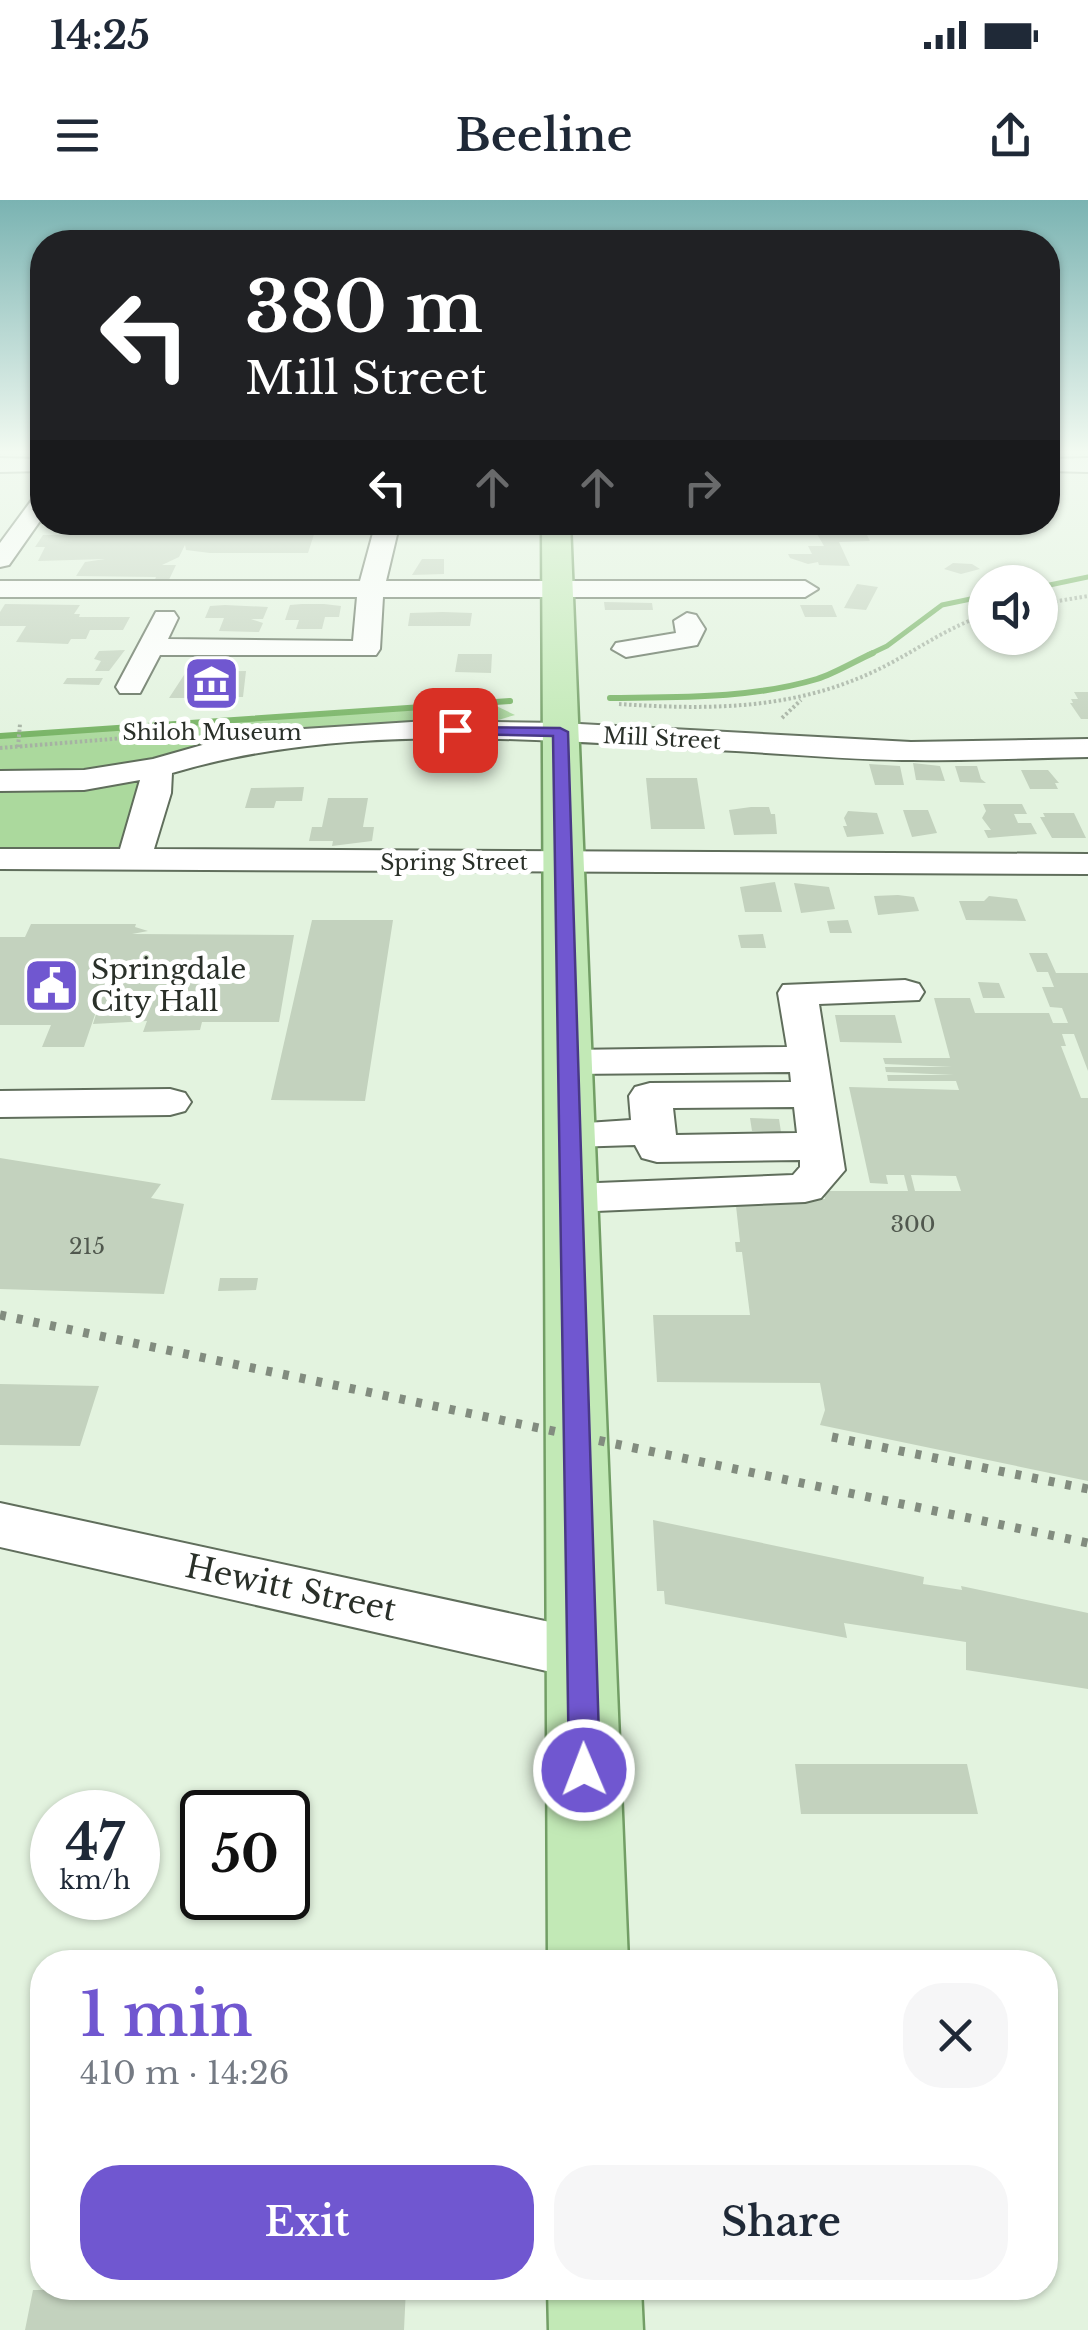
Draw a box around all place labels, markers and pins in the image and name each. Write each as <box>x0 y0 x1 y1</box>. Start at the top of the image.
museum icon: Shiloh Museum <box>182 654 242 714</box>
pin <box>413 688 498 773</box>
place label: Shiloh Museum <box>122 719 302 746</box>
place label: Springdale City Hall <box>91 952 246 1019</box>
public building icon: Springdale City Hall <box>22 955 82 1015</box>

